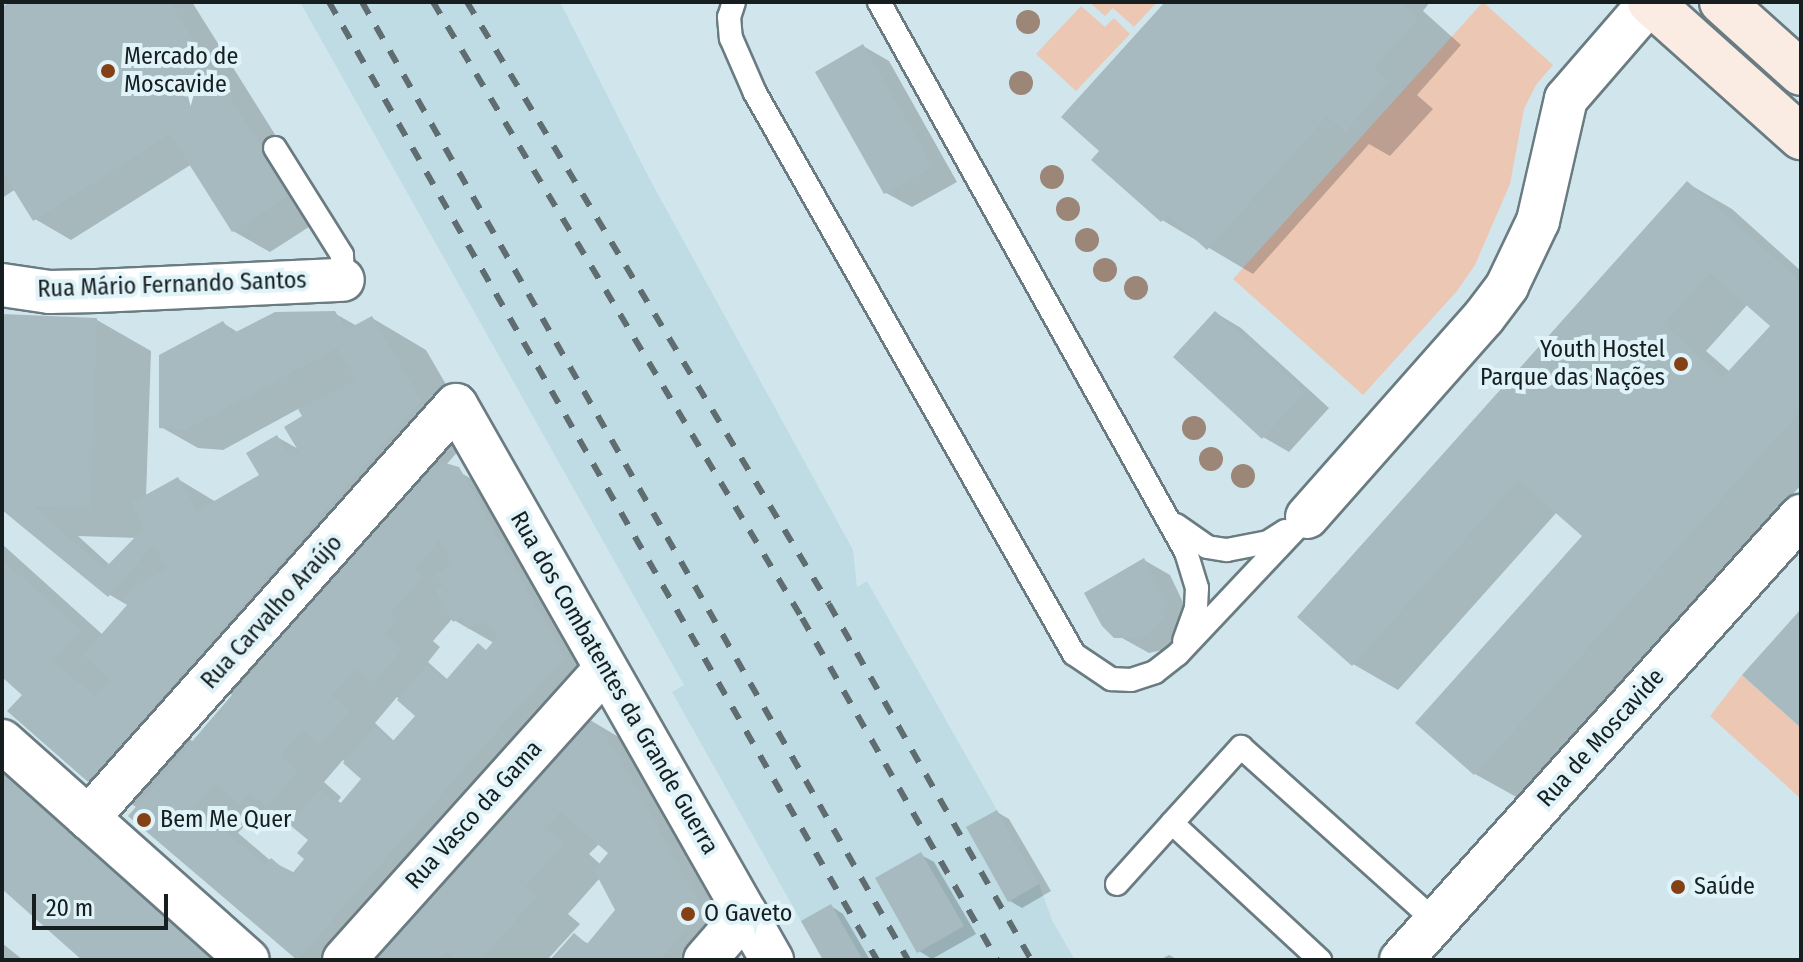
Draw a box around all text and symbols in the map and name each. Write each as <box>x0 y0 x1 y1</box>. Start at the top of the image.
place label: Mercado de Moscavide <box>124 43 238 99</box>
marker: Mercado de Moscavide <box>99 62 117 80</box>
street label: Rua Mário Fernando Santos <box>37 266 307 304</box>
place label: Youth Hostel Parque das Nações <box>1480 336 1665 392</box>
marker: Youth Hostel Parque das Nações <box>1672 355 1690 373</box>
street label: Rua dos Combatentes da Grande Guerra <box>504 506 724 860</box>
street label: Rua Carvalho Araújo <box>195 529 349 695</box>
street label: Rua de Moscavide <box>1531 663 1671 813</box>
street label: Rua Vasco da Gama <box>400 735 548 895</box>
place label: Bem Me Quer <box>160 806 291 834</box>
marker: Bem Me Quer <box>135 811 153 829</box>
place label: Saúde <box>1694 873 1755 901</box>
scale bar <box>36 878 172 928</box>
marker: Saúde <box>1669 878 1687 896</box>
text: 20 m <box>46 894 93 922</box>
place label: O Gaveto <box>704 900 792 928</box>
marker: O Gaveto <box>679 905 697 923</box>

